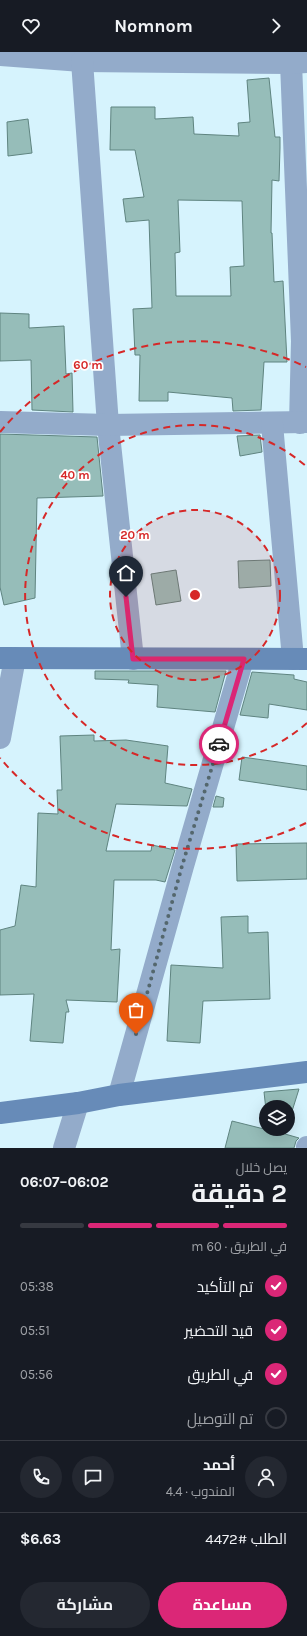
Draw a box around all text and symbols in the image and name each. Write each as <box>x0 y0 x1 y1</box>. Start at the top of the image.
icon: heart <box>20 15 42 37</box>
text: Nomnom <box>114 15 193 37</box>
icon: forward <box>265 15 287 37</box>
text: 60 m <box>73 358 103 372</box>
text: 40 m <box>60 468 90 482</box>
text: 20 m <box>120 528 150 542</box>
pin <box>109 556 143 597</box>
icon: home <box>115 562 137 584</box>
centre of rings <box>188 588 202 602</box>
courier <box>199 724 239 764</box>
icon: car <box>208 733 230 755</box>
pin <box>119 993 153 1034</box>
icon: bag <box>125 999 147 1021</box>
map controls <box>259 1100 295 1136</box>
button: layers <box>259 1100 295 1136</box>
text: يصل خلال <box>236 1160 287 1175</box>
text: 06:02–06:07 <box>20 1173 109 1191</box>
text: 2 دقيقة <box>191 1178 287 1209</box>
text: في الطريق · 60 m <box>191 1239 287 1254</box>
icon: check <box>265 1275 287 1297</box>
text: تم التأكيد <box>197 1278 253 1296</box>
text: 05:38 <box>20 1279 54 1294</box>
icon: check <box>265 1319 287 1341</box>
text: قيد التحضير <box>185 1322 253 1340</box>
text: 05:51 <box>20 1323 50 1338</box>
icon: check <box>265 1363 287 1385</box>
text: في الطريق <box>188 1366 253 1384</box>
text: 05:56 <box>20 1367 53 1382</box>
text: تم التوصيل <box>187 1410 253 1428</box>
button: phone <box>20 1456 62 1498</box>
button: chat <box>72 1456 114 1498</box>
text: أحمد <box>203 1456 235 1474</box>
button: person <box>245 1456 287 1498</box>
text: المندوب · 4.4 <box>166 1484 235 1499</box>
text: $6.63 <box>20 1530 61 1548</box>
text: الطلب #4472 <box>205 1530 287 1548</box>
button: مشاركة <box>20 1582 150 1628</box>
button: مساعدة <box>158 1582 287 1628</box>

